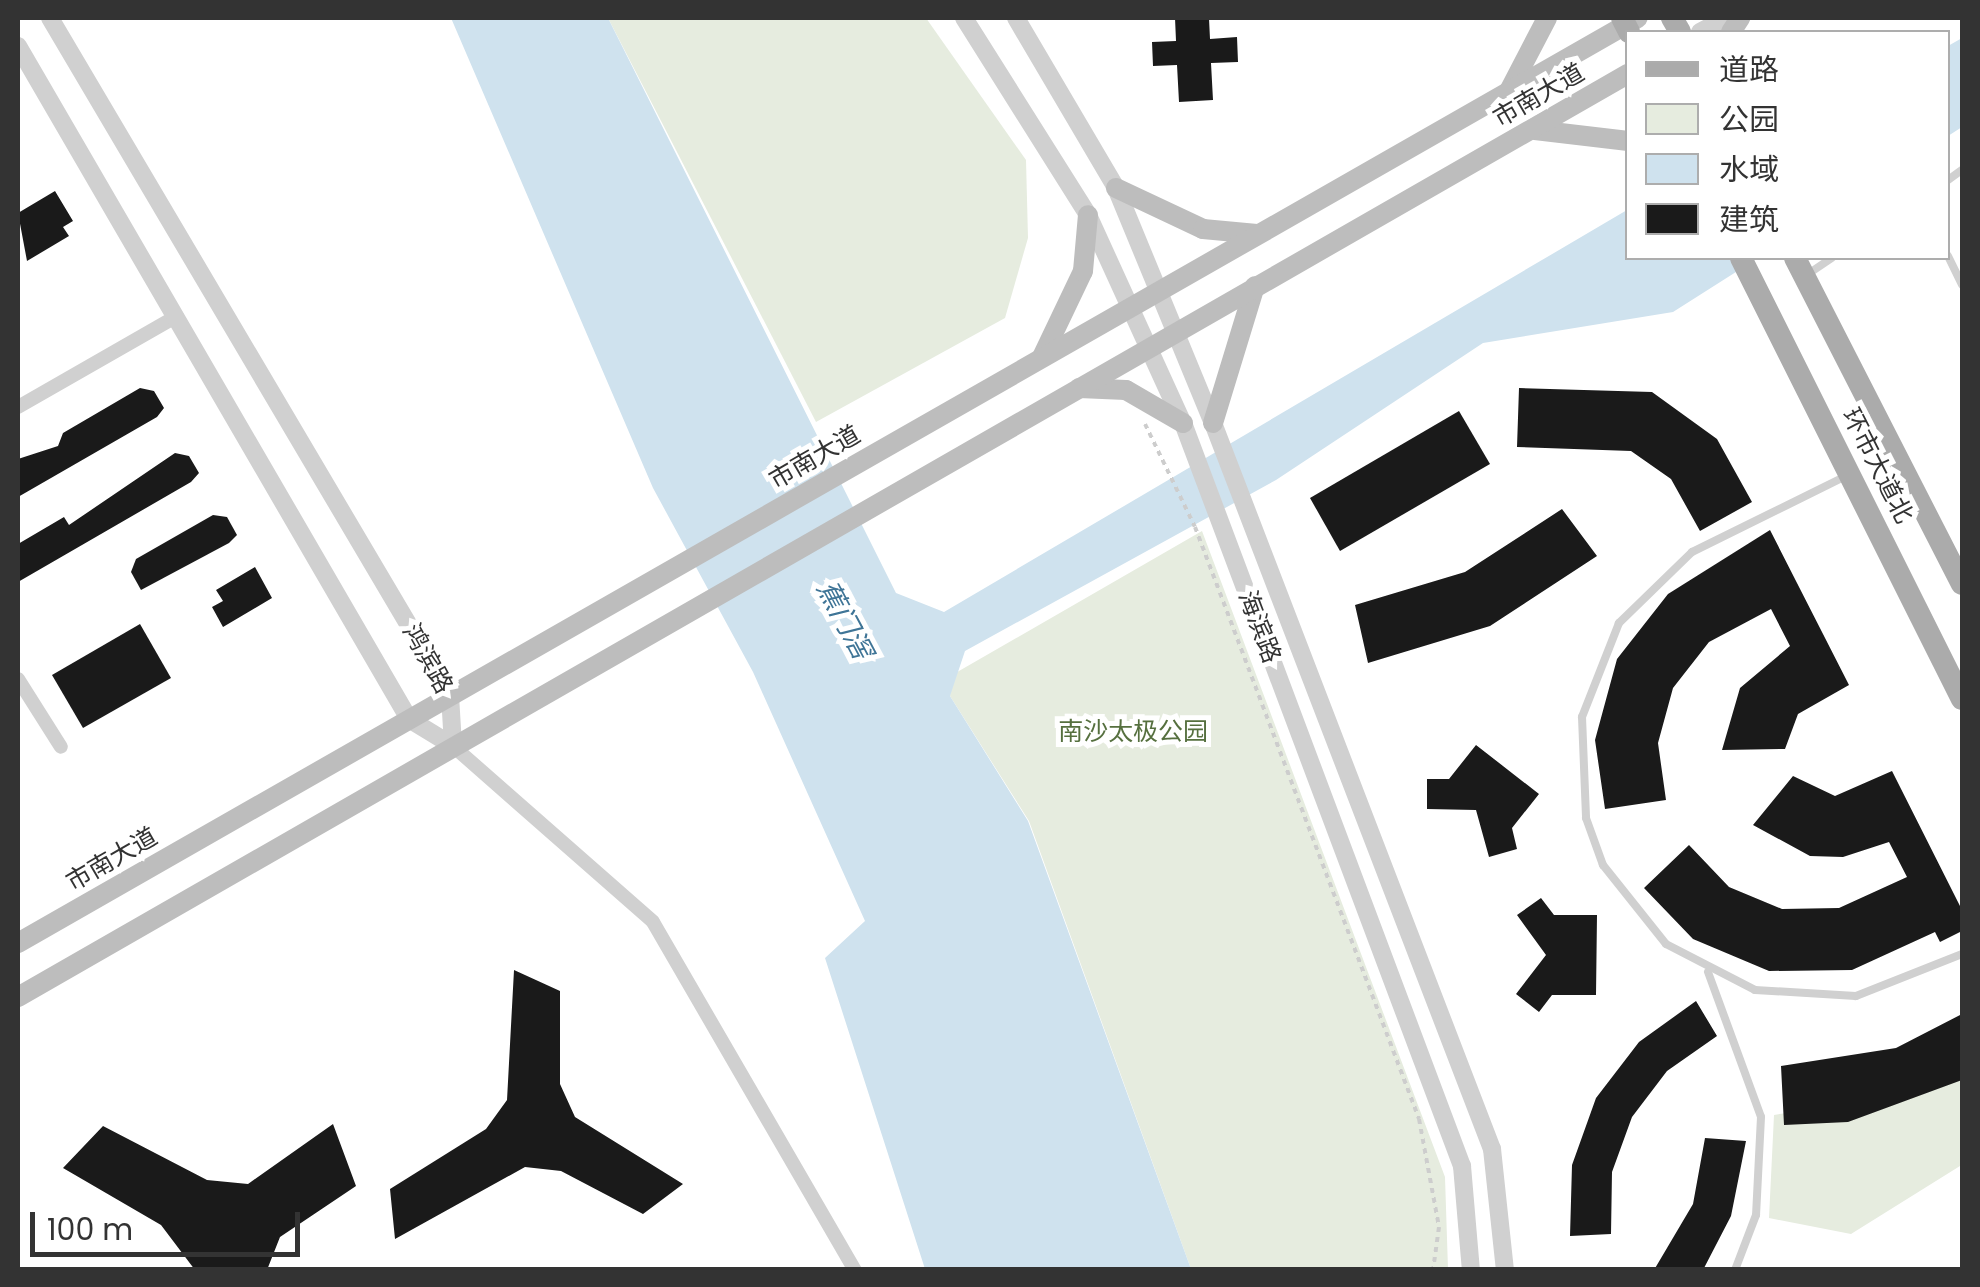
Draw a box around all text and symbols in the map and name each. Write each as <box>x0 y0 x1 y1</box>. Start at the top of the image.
legend <box>1625 30 1950 260</box>
text: 道路 <box>1719 48 1779 91</box>
street label: 市南大道 <box>1488 58 1590 134</box>
text: 公园 <box>1719 98 1779 141</box>
text: 水域 <box>1719 148 1779 191</box>
text: 建筑 <box>1719 198 1779 241</box>
street label: 环市大道北 <box>1835 404 1919 528</box>
street label: 市南大道 <box>764 420 866 496</box>
water label: 蕉门滘 <box>809 575 879 665</box>
street label: 海滨路 <box>1232 587 1286 667</box>
street label: 鸿滨路 <box>396 619 458 699</box>
park label: 南沙太极公园 <box>1058 717 1208 747</box>
street label: 市南大道 <box>61 822 163 898</box>
scale bar <box>35 1192 305 1254</box>
text: 100 m <box>47 1208 133 1251</box>

